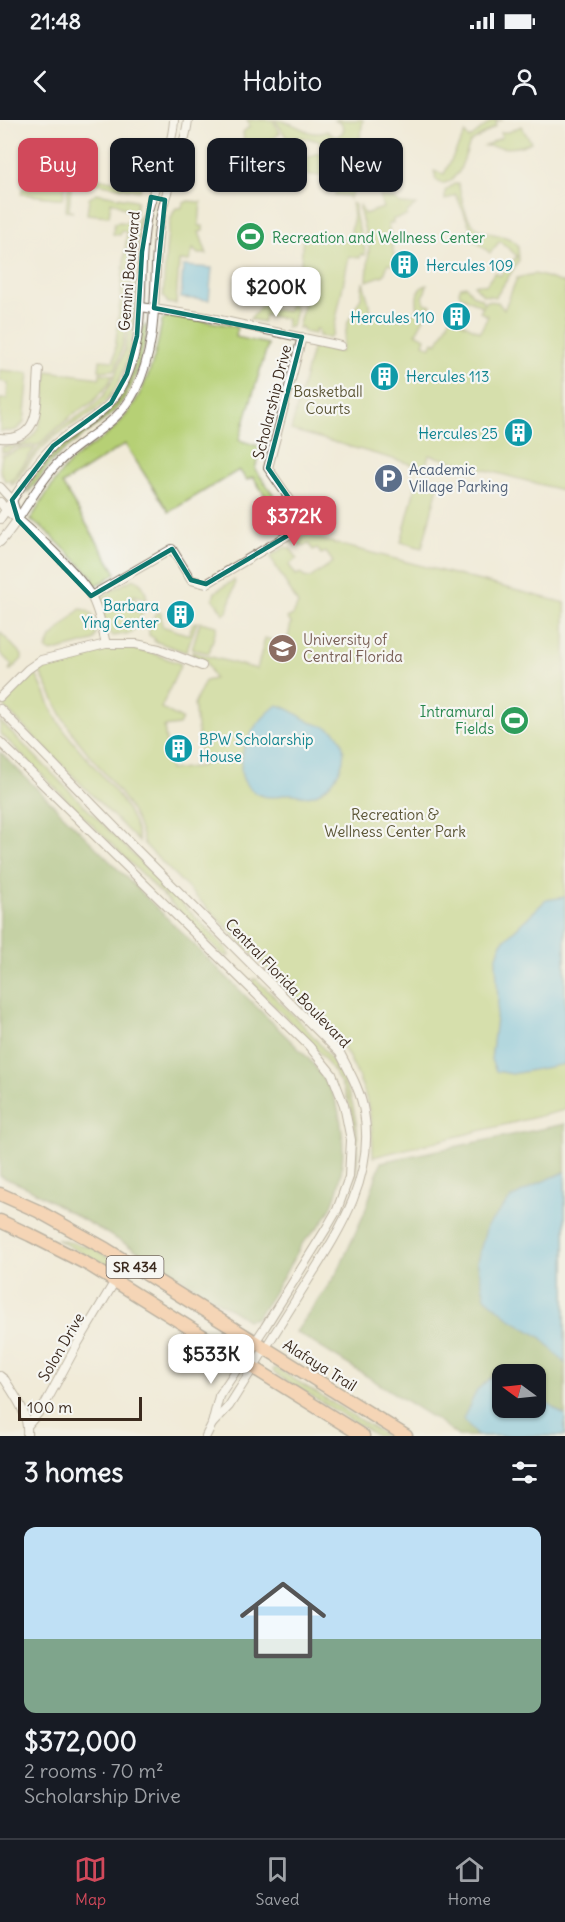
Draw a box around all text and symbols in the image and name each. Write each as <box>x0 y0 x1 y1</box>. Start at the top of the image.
text: 21:48 <box>30 7 81 35</box>
text: Habito <box>242 64 323 98</box>
icon: back <box>24 65 57 98</box>
icon: person <box>508 65 541 98</box>
chip: Buy <box>18 138 98 192</box>
chip: Rent <box>110 138 195 192</box>
chip: Filters <box>207 138 307 192</box>
chip: New <box>319 138 403 192</box>
street label: Gemini Boulevard <box>114 210 144 332</box>
sports icon: Recreation and Wellness Center <box>235 221 267 253</box>
place label: Recreation and Wellness Center <box>272 228 485 247</box>
building icon: Hercules 109 <box>389 249 421 281</box>
place label: Hercules 109 <box>426 256 513 275</box>
pin: $200K <box>234 267 318 318</box>
text: $200K <box>246 274 306 299</box>
building icon: Hercules 110 <box>440 301 472 333</box>
place label: Hercules 110 <box>350 308 435 327</box>
street label: Scholarship Drive <box>249 343 295 461</box>
building icon: Hercules 113 <box>369 360 401 392</box>
place label: Hercules 113 <box>406 367 489 386</box>
park label: Basketball Courts <box>293 382 363 418</box>
building icon: Hercules 25 <box>503 417 535 449</box>
place label: Hercules 25 <box>418 424 498 443</box>
place label: Academic Village Parking <box>409 460 508 496</box>
parking icon: Academic Village Parking <box>372 462 404 494</box>
pin: $372K <box>252 496 336 547</box>
text: $372K <box>266 503 322 528</box>
place label: Barbara Ying Center <box>81 596 159 632</box>
building icon: Barbara Ying Center <box>164 598 196 630</box>
place label: University of Central Florida <box>303 630 403 666</box>
school or university icon: University of Central Florida <box>266 632 298 664</box>
place label: Intramural Fields <box>420 702 494 738</box>
sports icon: Intramural Fields <box>499 704 531 736</box>
place label: BPW Scholarship House <box>199 730 314 766</box>
building icon: BPW Scholarship House <box>162 732 194 764</box>
park label: Recreation & Wellness Center Park <box>324 805 466 841</box>
street label: Central Florida Boulevard <box>221 914 355 1052</box>
road number: SR 434 <box>106 1256 164 1278</box>
street label: Solon Drive <box>34 1309 88 1385</box>
pin: $533K <box>169 1334 253 1385</box>
street label: Alafaya Trail <box>280 1335 360 1395</box>
text: $533K <box>182 1341 240 1366</box>
north arrow <box>492 1364 546 1418</box>
map controls <box>492 1364 546 1418</box>
scale bar <box>18 1394 142 1422</box>
text: 100 m <box>27 1397 72 1417</box>
text: 3 homes <box>24 1456 123 1489</box>
icon: filters <box>508 1456 541 1489</box>
icon: home <box>229 1566 337 1674</box>
text: $372,000 <box>24 1725 137 1758</box>
text: 2 rooms · 70 m² <box>24 1758 164 1783</box>
text: Scholarship Drive <box>24 1783 181 1808</box>
tab: Map <box>74 1853 107 1909</box>
tab: Saved <box>256 1853 299 1909</box>
tab: Home <box>448 1853 491 1909</box>

